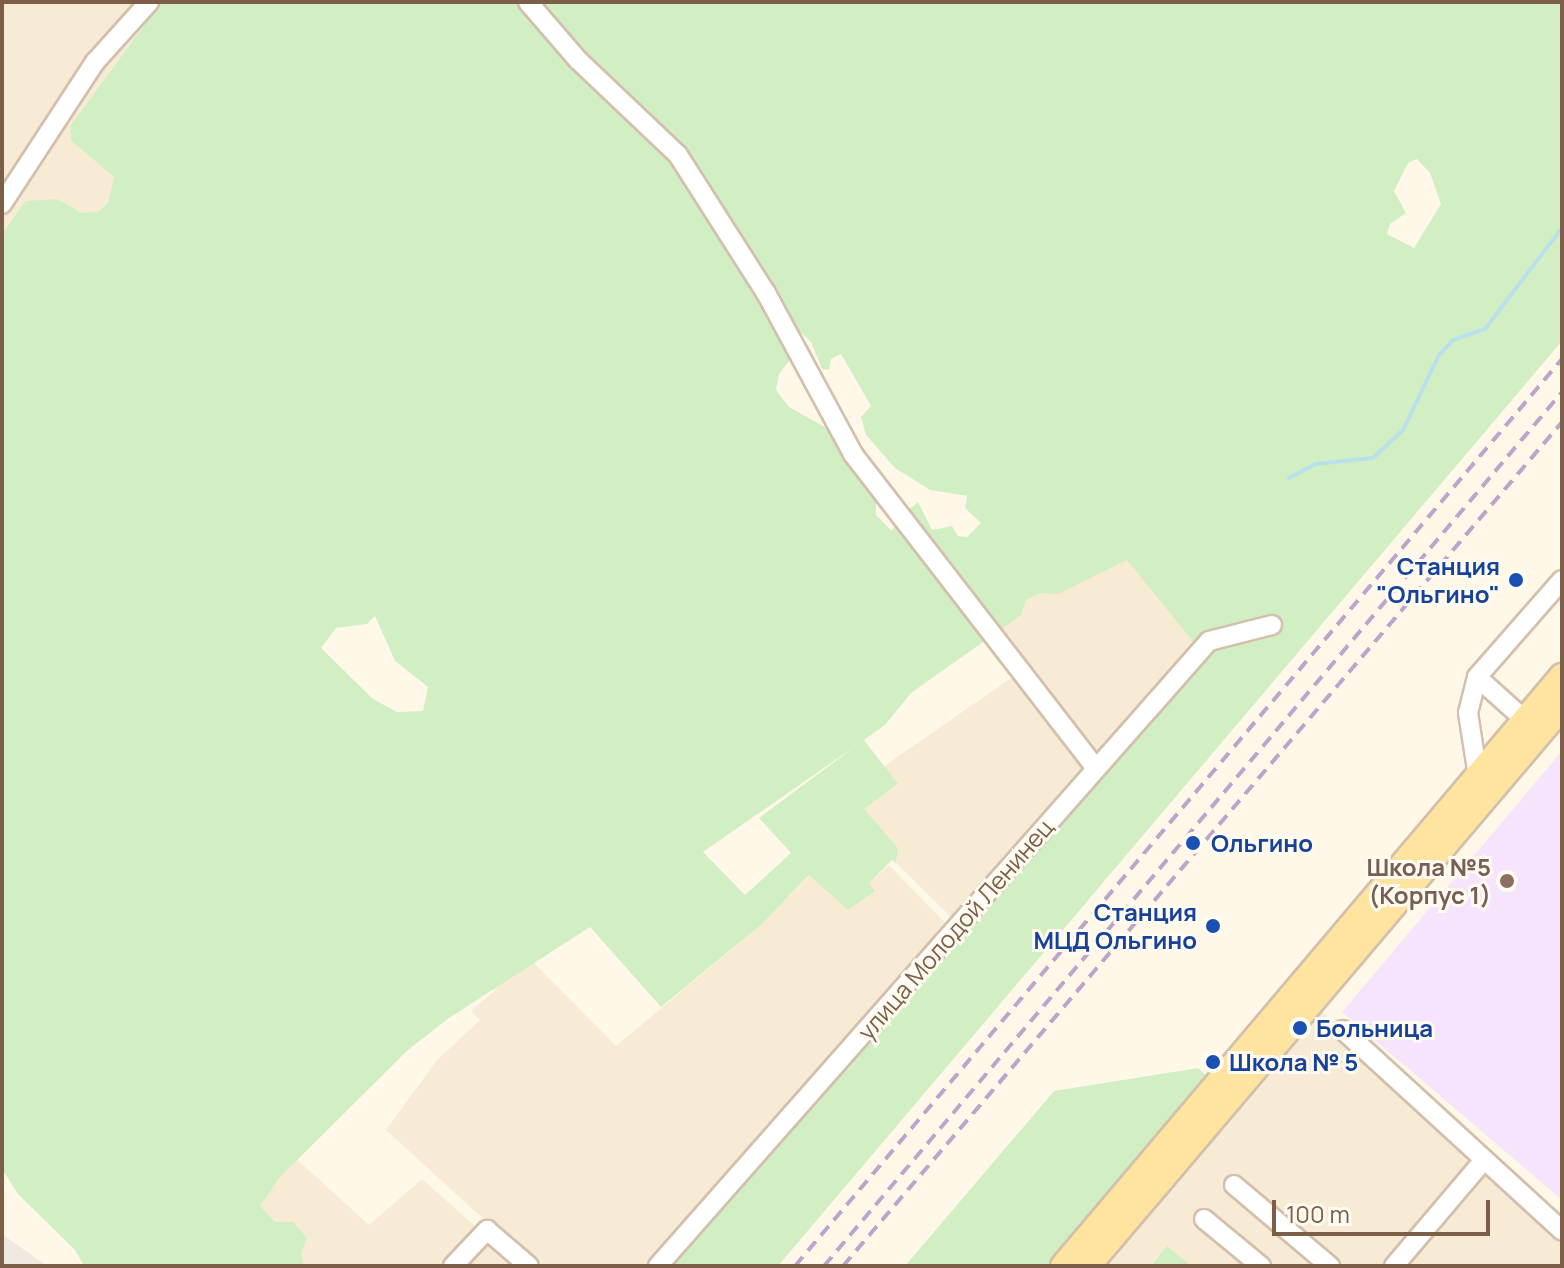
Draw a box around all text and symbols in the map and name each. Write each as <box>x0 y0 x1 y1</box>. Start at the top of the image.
place label: Станция "Ольгино" <box>1376 552 1500 608</box>
marker: Станция "Ольгино" <box>1507 571 1525 589</box>
street label: улица Молодой Ленинец <box>851 813 1059 1045</box>
place label: Ольгино <box>1211 829 1313 857</box>
marker: Ольгино <box>1182 832 1204 854</box>
place label: Школа №5 (Корпус 1) <box>1366 853 1491 909</box>
marker: Школа №5 (Корпус 1) <box>1498 872 1516 890</box>
place label: Станция МЦД Ольгино <box>1034 898 1197 954</box>
marker: Станция МЦД Ольгино <box>1204 917 1222 935</box>
place label: Больница <box>1316 1014 1433 1042</box>
marker: Больница <box>1291 1019 1309 1037</box>
place label: Школа № 5 <box>1229 1048 1358 1076</box>
marker: Школа № 5 <box>1204 1053 1222 1071</box>
scale bar <box>1276 1184 1494 1234</box>
text: 100 m <box>1286 1197 1350 1230</box>

